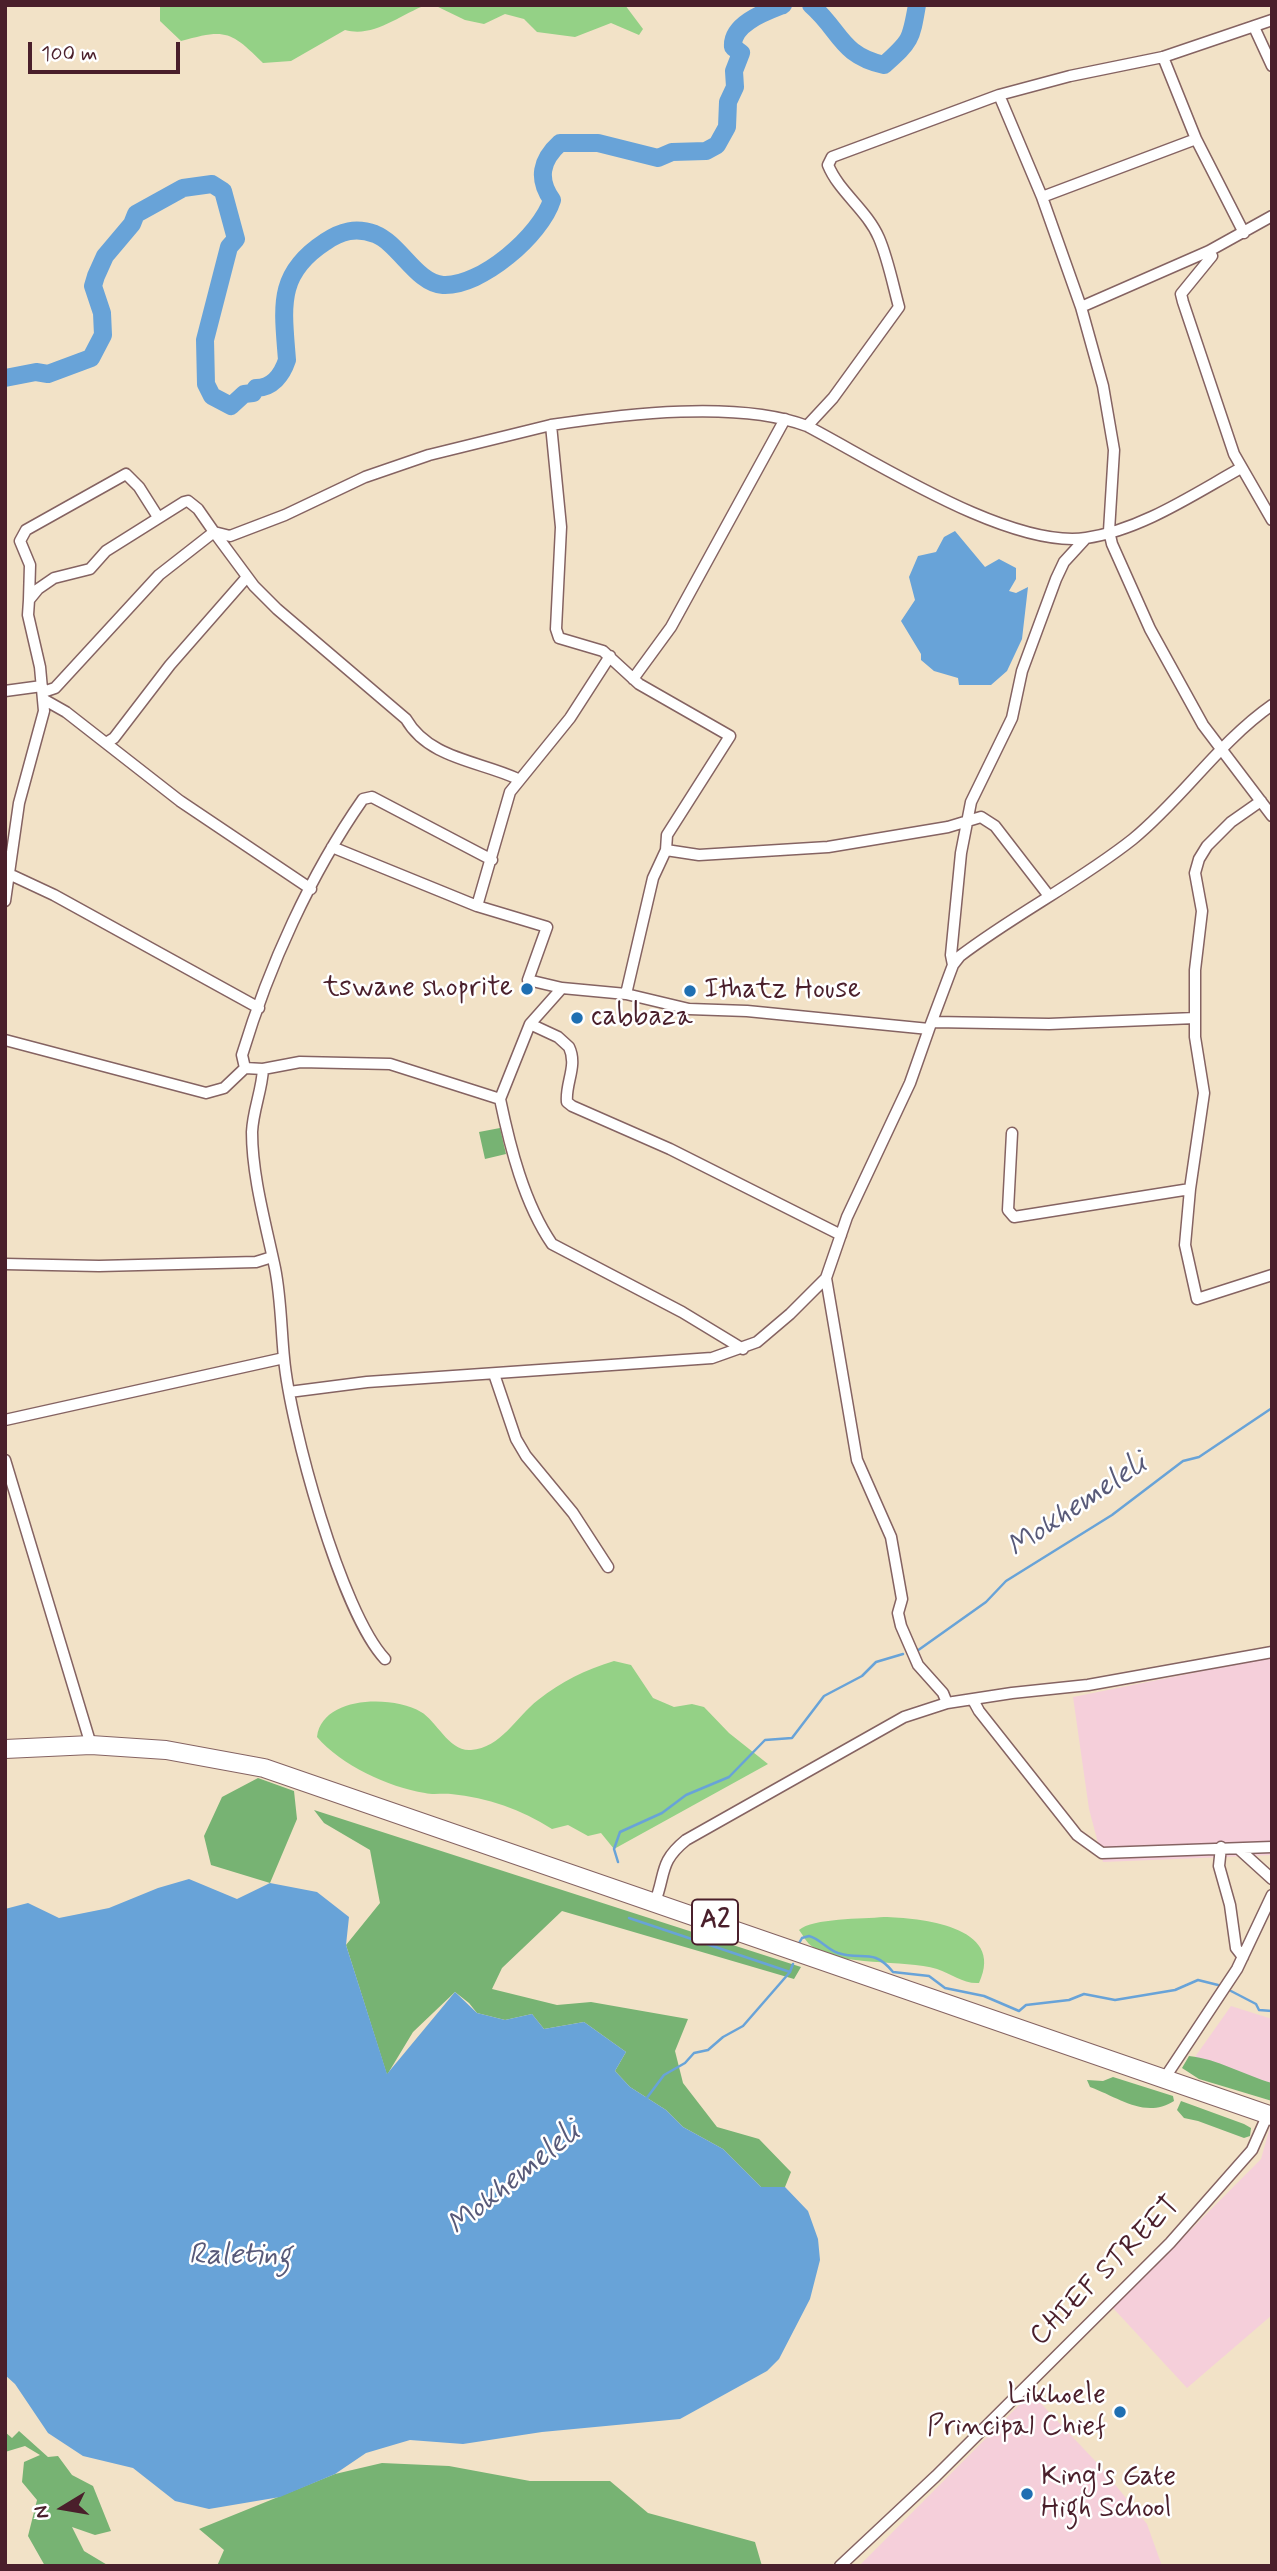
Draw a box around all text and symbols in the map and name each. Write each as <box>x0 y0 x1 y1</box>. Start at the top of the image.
scale bar <box>32 28 184 72</box>
text: 100 m <box>41 40 97 68</box>
place label: tswane shoprite <box>323 972 513 1006</box>
place label: Ithatz House <box>704 974 861 1008</box>
marker: tswane shoprite <box>519 981 535 997</box>
marker: Ithatz House <box>682 983 698 999</box>
place label: cabbaza <box>591 1001 693 1035</box>
marker: cabbaza <box>569 1010 585 1026</box>
water label: Mokhemeleli <box>1001 1447 1155 1567</box>
road number: A2 <box>692 1899 738 1944</box>
water label: Mokhemeleli <box>441 2115 589 2245</box>
street label: CHIEF STREET <box>1024 2190 1188 2354</box>
water label: Raleting <box>188 2239 292 2275</box>
place label: Likhoele Principal Chief <box>927 2379 1106 2445</box>
marker: Likhoele Principal Chief <box>1112 2404 1128 2420</box>
place label: King's Gate High School <box>1041 2461 1176 2527</box>
north arrow <box>28 2473 98 2543</box>
marker: King's Gate High School <box>1019 2486 1035 2502</box>
text: N <box>28 2504 55 2521</box>

